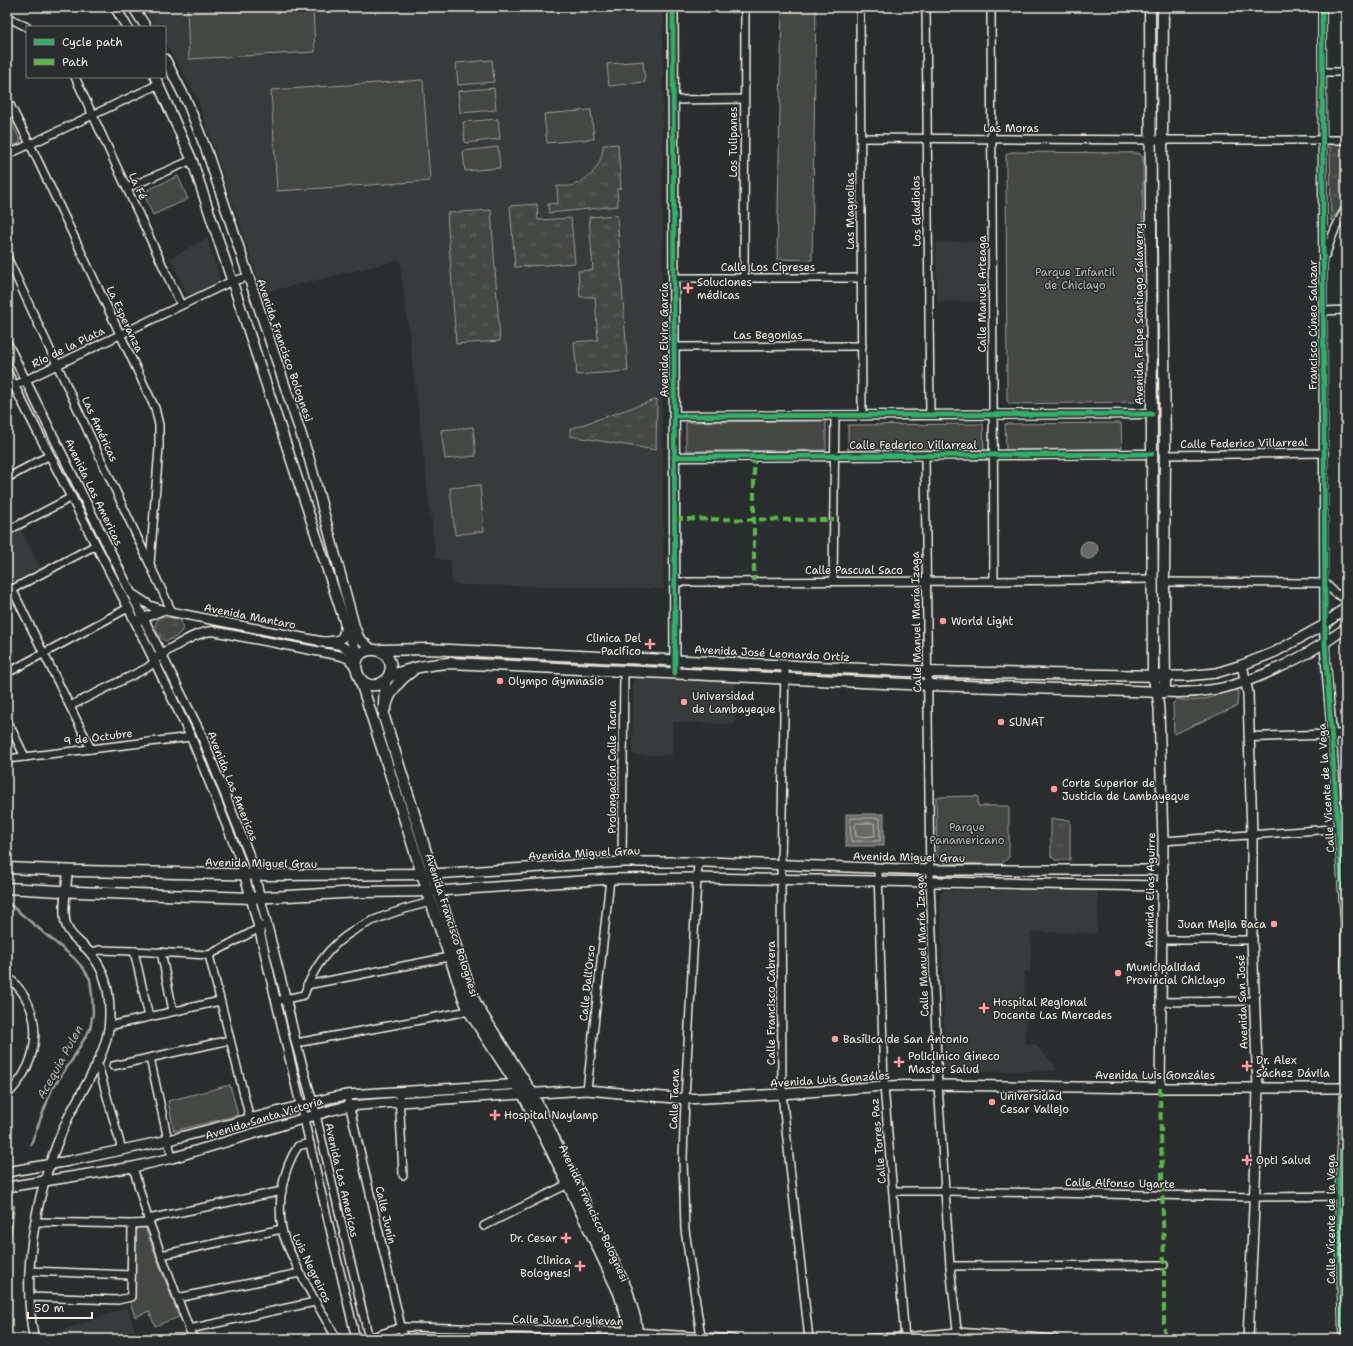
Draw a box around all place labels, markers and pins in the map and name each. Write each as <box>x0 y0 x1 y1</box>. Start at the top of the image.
place label: Soluciones médicas <box>697 275 752 303</box>
marker: Soluciones médicas <box>682 282 694 294</box>
place label: World Light <box>951 614 1014 629</box>
marker: World Light <box>938 616 948 626</box>
place label: Clinica Del Pacifico <box>586 631 642 659</box>
marker: Clinica Del Pacifico <box>644 638 656 650</box>
place label: Olympo Gymnasio <box>508 674 604 689</box>
marker: Olympo Gymnasio <box>495 676 505 686</box>
place label: Universidad de Lambayeque <box>692 689 776 717</box>
marker: Universidad de Lambayeque <box>679 697 689 707</box>
place label: SUNAT <box>1009 715 1045 730</box>
marker: SUNAT <box>996 717 1006 727</box>
place label: Corte Superior de Justicia de Lambayeque <box>1062 776 1190 804</box>
marker: Corte Superior de Justicia de Lambayeque <box>1049 784 1059 794</box>
place label: Juan Mejia Baca <box>1178 917 1266 932</box>
marker: Juan Mejia Baca <box>1269 919 1279 929</box>
place label: Municipalidad Provincial Chiclayo <box>1126 960 1226 988</box>
marker: Municipalidad Provincial Chiclayo <box>1113 968 1123 978</box>
place label: Hospital Regional Docente Las Mercedes <box>993 995 1112 1023</box>
marker: Hospital Regional Docente Las Mercedes <box>978 1002 990 1014</box>
place label: Basílica de San Antonio <box>843 1032 969 1047</box>
marker: Basílica de San Antonio <box>830 1034 840 1044</box>
place label: Policlinico Gineco Master Salud <box>908 1049 1000 1077</box>
place label: Dr. Alex Sáchez Dávila <box>1256 1053 1330 1081</box>
marker: Policlinico Gineco Master Salud <box>893 1056 905 1068</box>
marker: Dr. Alex Sáchez Dávila <box>1241 1060 1253 1072</box>
place label: Universidad Cesar Vallejo <box>1000 1089 1069 1117</box>
marker: Universidad Cesar Vallejo <box>987 1097 997 1107</box>
place label: Hospital Naylamp <box>504 1108 598 1123</box>
marker: Hospital Naylamp <box>489 1109 501 1121</box>
place label: Opti Salud <box>1256 1153 1311 1168</box>
marker: Opti Salud <box>1241 1154 1253 1166</box>
place label: Dr. Cesar <box>510 1231 557 1246</box>
marker: Dr. Cesar <box>560 1232 572 1244</box>
place label: Clinica Bolognesi <box>520 1253 571 1281</box>
marker: Clinica Bolognesi <box>574 1260 586 1272</box>

